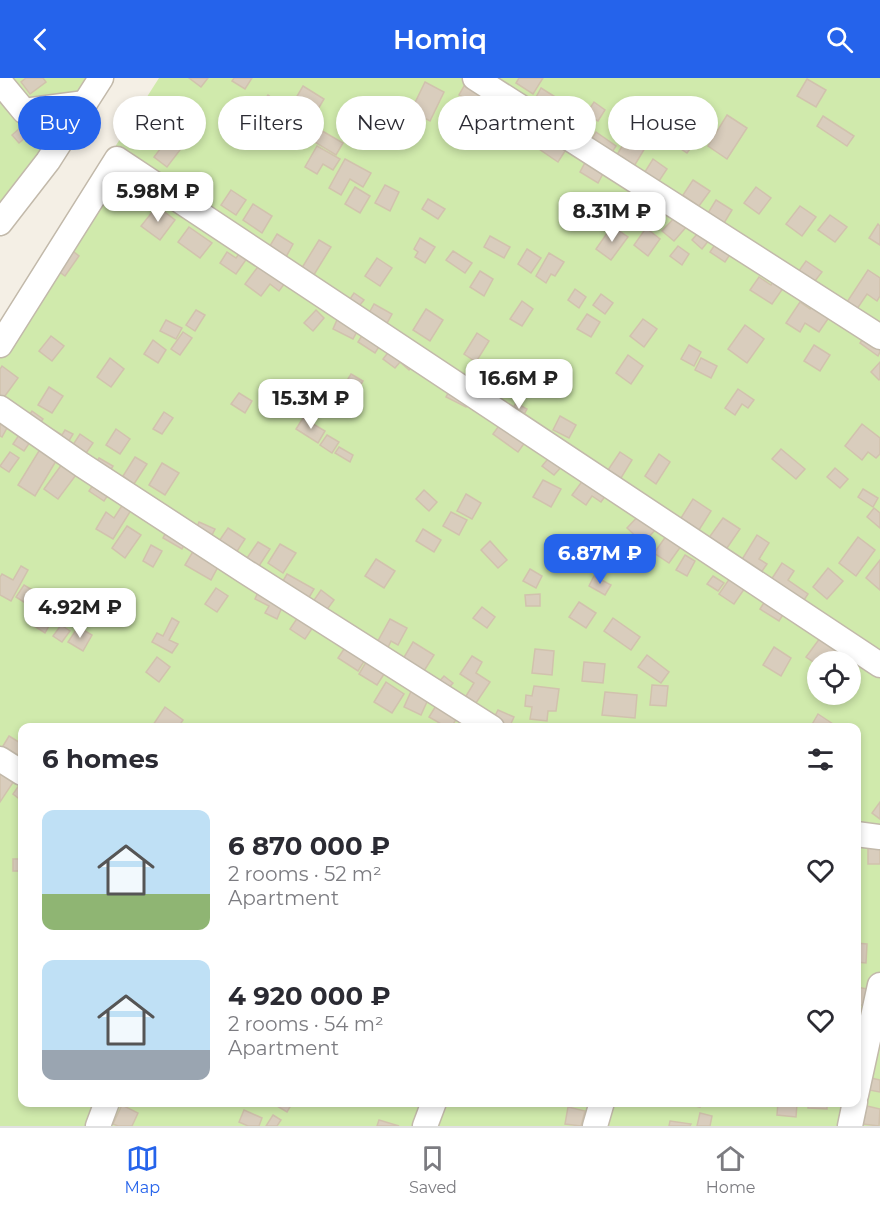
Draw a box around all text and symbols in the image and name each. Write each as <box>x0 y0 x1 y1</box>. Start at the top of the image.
icon: back <box>24 23 57 56</box>
text: Homiq <box>393 23 487 56</box>
icon: search <box>823 23 856 56</box>
chip: Buy <box>18 96 101 150</box>
chip: Rent <box>113 96 206 150</box>
chip: Filters <box>218 96 324 150</box>
chip: New <box>336 96 426 150</box>
chip: Apartment <box>438 96 596 150</box>
chip: House <box>608 96 718 150</box>
pin: 5.98M ₽ <box>103 172 213 223</box>
text: 5.98M ₽ <box>116 179 200 203</box>
pin: 8.31M ₽ <box>557 192 667 243</box>
text: 8.31M ₽ <box>573 199 651 223</box>
pin: 16.6M ₽ <box>464 359 574 410</box>
text: 16.6M ₽ <box>480 366 558 390</box>
pin: 15.3M ₽ <box>256 379 366 430</box>
text: 15.3M ₽ <box>272 386 350 410</box>
pin: 6.87M ₽ <box>545 534 655 585</box>
text: 6.87M ₽ <box>558 541 642 565</box>
pin: 4.92M ₽ <box>25 588 135 639</box>
text: 4.92M ₽ <box>38 595 122 619</box>
map controls <box>807 651 861 705</box>
button: locate <box>807 651 861 705</box>
text: 6 homes <box>42 743 159 775</box>
icon: filters <box>804 743 837 776</box>
text: 6 870 000 ₽ <box>228 830 390 862</box>
icon: home <box>90 834 162 906</box>
icon: heart <box>804 854 837 887</box>
text: 2 rooms · 52 m² <box>228 862 382 886</box>
text: Apartment <box>228 886 339 910</box>
text: 4 920 000 ₽ <box>228 980 391 1012</box>
icon: home <box>90 984 162 1056</box>
icon: heart <box>804 1004 837 1037</box>
text: 2 rooms · 54 m² <box>228 1012 384 1036</box>
text: Apartment <box>228 1036 339 1060</box>
tab: Map <box>124 1142 160 1197</box>
tab: Saved <box>409 1142 457 1197</box>
tab: Home <box>706 1142 756 1197</box>

